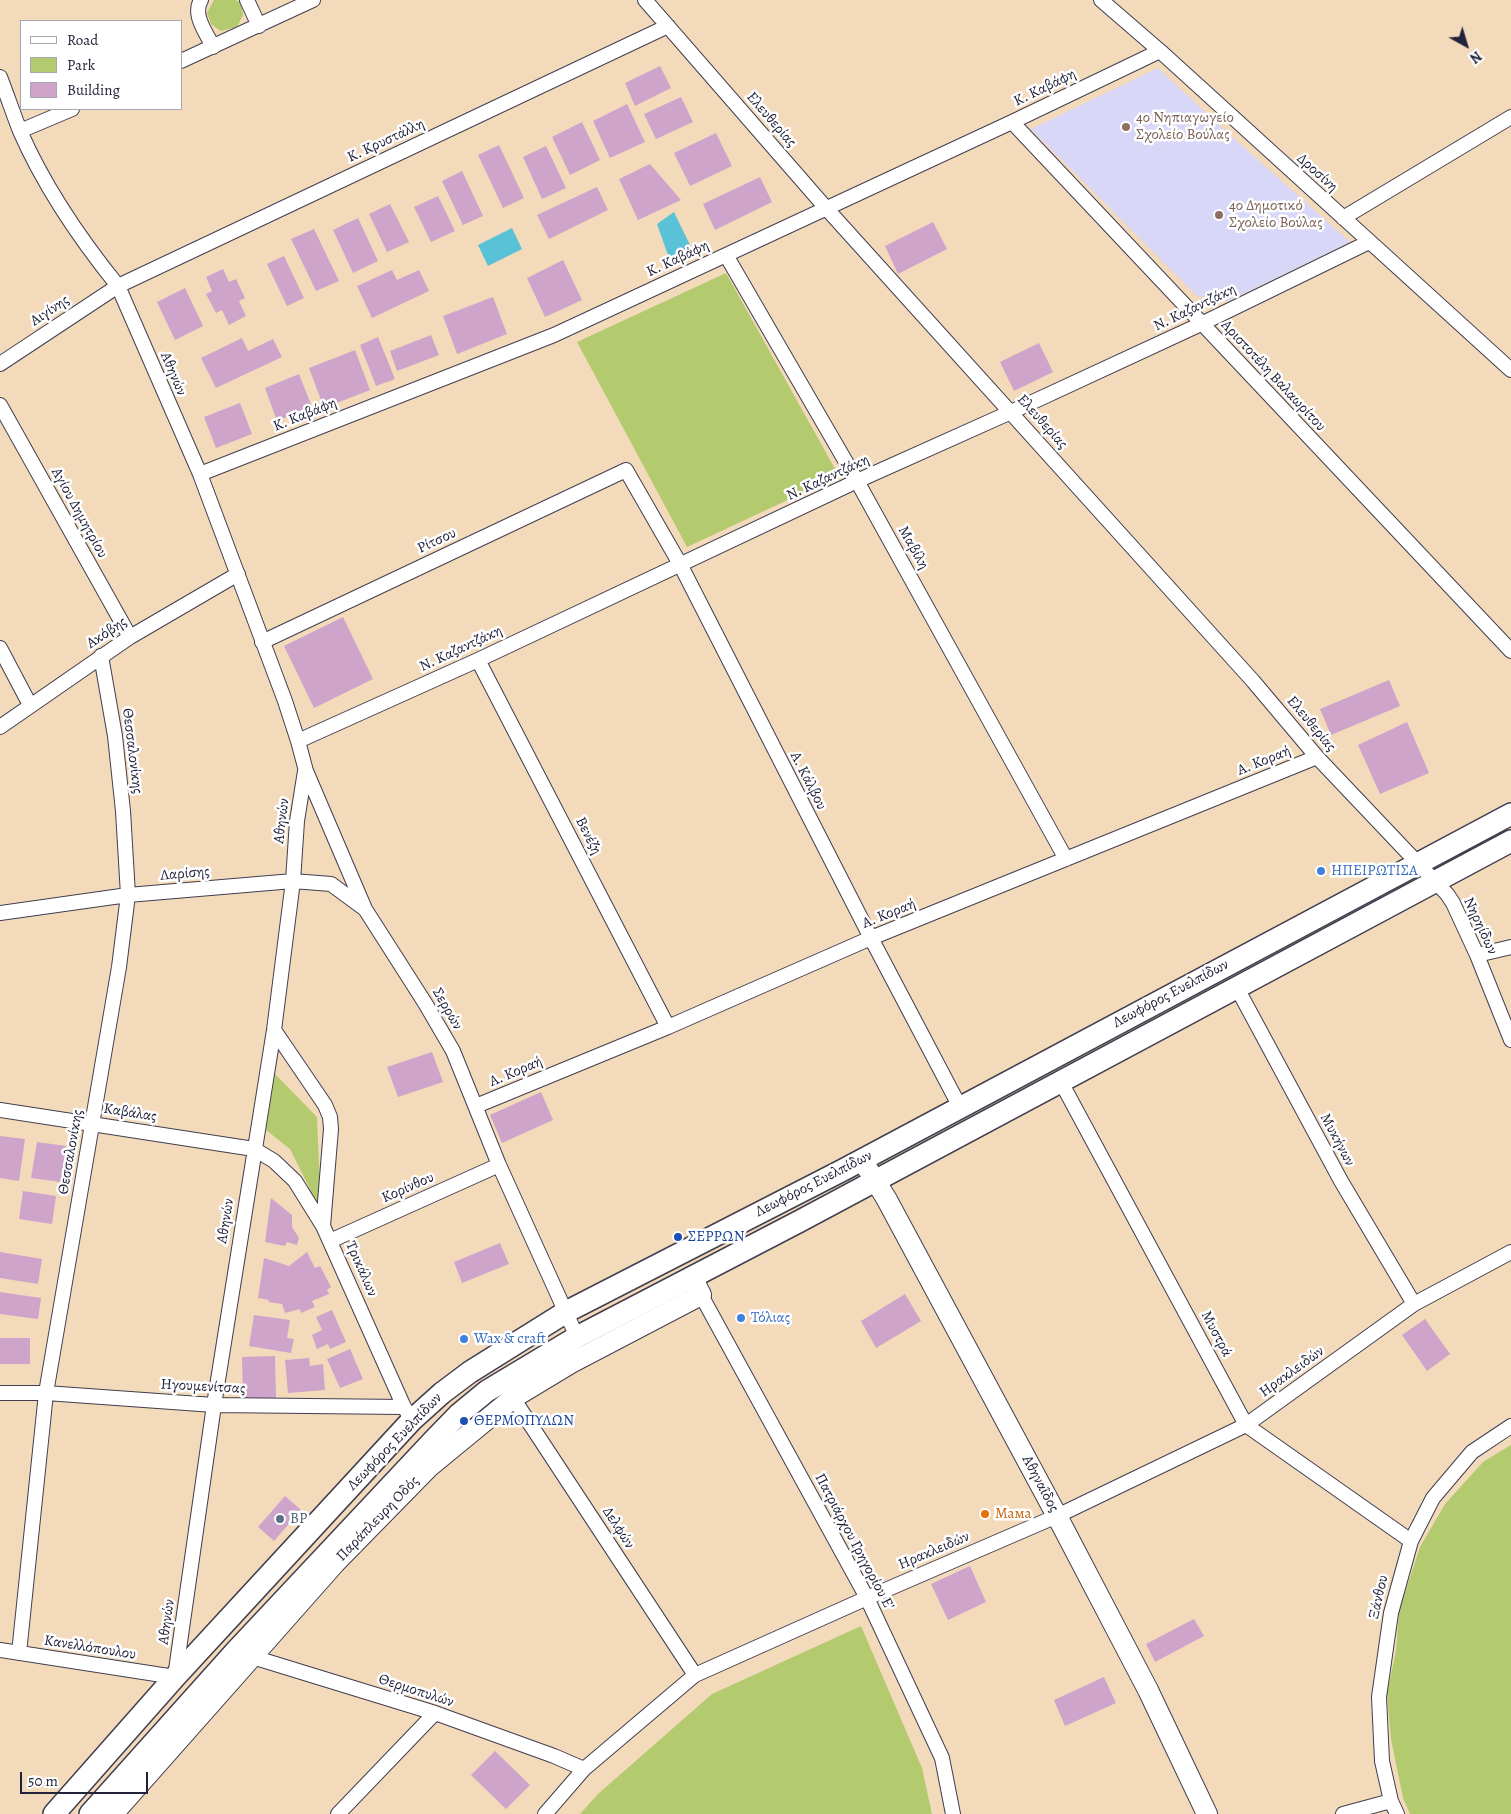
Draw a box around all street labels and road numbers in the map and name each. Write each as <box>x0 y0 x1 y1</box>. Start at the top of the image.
street label: Κ. Καβάφη <box>1011 65 1079 111</box>
street label: Ελευθερίας <box>742 89 800 151</box>
street label: Κ. Κρυστάλλη <box>345 115 427 167</box>
street label: Δροσίνη <box>1293 150 1341 196</box>
street label: Κ. Καβάφη <box>644 237 712 281</box>
street label: Ν. Καζαντζάκη <box>1151 280 1239 336</box>
street label: Αιγίνης <box>27 292 73 330</box>
street label: Αριστοτέλη Βαλαωρίτου <box>1217 317 1329 435</box>
street label: Αθηνών <box>156 350 190 398</box>
street label: Ελευθερίας <box>1013 391 1071 453</box>
street label: Κ. Καβάφη <box>271 394 339 436</box>
street label: Ν. Καζαντζάκη <box>784 451 872 505</box>
street label: Αγίου Δημητρίου <box>47 465 111 561</box>
street label: Μαβίλη <box>894 523 932 573</box>
street label: Ρίτσου <box>415 524 459 558</box>
street label: Ακόβης <box>84 613 130 653</box>
street label: Ν. Καζαντζάκη <box>417 622 505 676</box>
street label: Ελευθερίας <box>1283 692 1339 756</box>
street label: Θεσσαλονίκης <box>118 707 146 795</box>
street label: Α. Κοραή <box>1235 742 1293 780</box>
street label: A. Κάλβου <box>786 749 830 813</box>
street label: Αθηνών <box>270 797 294 845</box>
street label: Βενέζη <box>571 814 605 858</box>
street label: Λαρίσης <box>160 863 210 885</box>
street label: Α. Κοραή <box>860 895 918 933</box>
street label: Νηρηίδων <box>1459 895 1501 957</box>
street label: Λεωφόρος Ευελπίδων <box>1110 956 1232 1032</box>
street label: Σερρών <box>428 985 466 1033</box>
street label: Α. Κοραή <box>487 1053 545 1091</box>
street label: Καβάλας <box>102 1100 158 1126</box>
street label: Θεσσαλονίκης <box>55 1108 87 1196</box>
street label: Μυκήνων <box>1316 1111 1358 1169</box>
street label: Λεωφόρος Ευελπίδων <box>753 1147 875 1221</box>
street label: Κορίνθου <box>379 1169 437 1207</box>
street label: Αθηνών <box>214 1197 238 1245</box>
street label: Τρικάλων <box>341 1239 381 1299</box>
street label: Μυστρά <box>1196 1308 1236 1360</box>
street label: Ηρακλειδών <box>1256 1343 1328 1401</box>
street label: Ηγουμενίτσας <box>160 1376 246 1398</box>
street label: Λεωφόρος Ευελπίδων <box>344 1389 446 1495</box>
street label: Αθηναΐδος <box>1018 1452 1062 1516</box>
street label: Πατριάρχου Γρηγορίου Ε' <box>810 1471 898 1613</box>
street label: Παράπλευρη Οδός <box>333 1473 423 1565</box>
street label: Δελφών <box>598 1504 638 1552</box>
street label: Ηρακλειδών <box>896 1528 972 1574</box>
street label: Ξάνθου <box>1365 1573 1393 1621</box>
street label: Αθηνών <box>155 1598 179 1646</box>
street label: Κανελλόπουλου <box>43 1632 137 1664</box>
street label: Θερμοπυλών <box>376 1670 456 1712</box>

